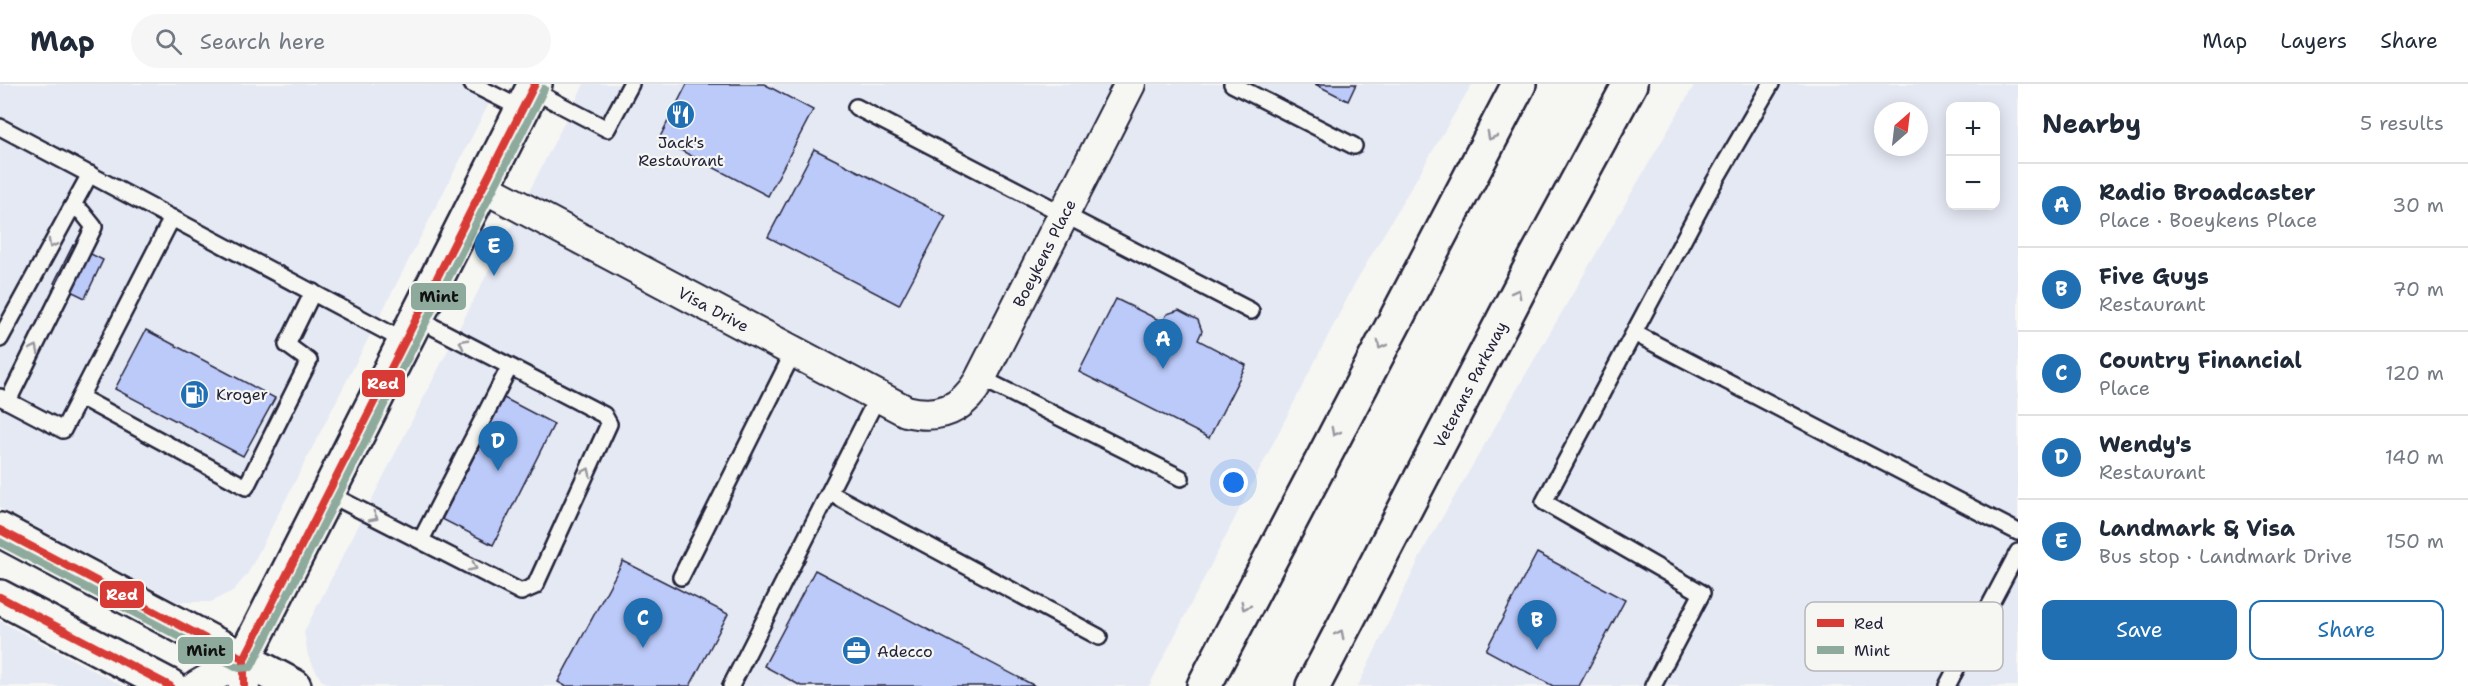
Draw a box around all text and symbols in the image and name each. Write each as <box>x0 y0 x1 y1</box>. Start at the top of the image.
search box <box>131 14 551 68</box>
text: Map <box>30 22 95 60</box>
icon: search <box>152 25 185 58</box>
text: Search here <box>200 27 325 56</box>
text: Map <box>2202 27 2247 55</box>
text: Layers <box>2280 27 2347 55</box>
text: Share <box>2380 27 2438 55</box>
restaurant icon: Jack's Restaurant <box>665 98 697 130</box>
north arrow <box>1874 102 1928 156</box>
map controls <box>1946 102 2000 210</box>
button: + <box>1946 102 2000 156</box>
text: Nearby <box>2042 106 2141 141</box>
text: 5 results <box>2360 110 2444 136</box>
one-way arrow <box>1487 129 1498 140</box>
place label: Jack's Restaurant <box>638 132 724 171</box>
button: − <box>1946 156 2000 210</box>
text: Radio Broadcaster <box>2099 178 2316 207</box>
text: A <box>2054 192 2069 218</box>
text: 30 m <box>2392 192 2444 218</box>
street label: Boeykens Place <box>1008 196 1081 311</box>
text: Place · Boeykens Place <box>2099 207 2317 233</box>
pin: E <box>474 226 514 276</box>
one-way arrow <box>48 238 59 248</box>
text: Five Guys <box>2099 262 2209 291</box>
text: B <box>2055 276 2068 302</box>
text: 70 m <box>2392 276 2444 302</box>
line badge: Mint <box>410 282 467 311</box>
street label: Visa Drive <box>674 282 753 337</box>
text: Mint <box>419 286 459 307</box>
one-way arrow <box>1510 289 1521 300</box>
text: Restaurant <box>2099 291 2206 317</box>
street label: Veterans Parkway <box>1429 318 1512 452</box>
pin: A <box>1144 320 1182 369</box>
one-way arrow <box>1377 338 1388 349</box>
one-way arrow <box>458 339 469 350</box>
one-way arrow <box>28 345 39 355</box>
text: Country Financial <box>2099 346 2302 375</box>
text: C <box>2055 360 2068 386</box>
text: 120 m <box>2385 360 2444 386</box>
line badge: Red <box>361 369 406 398</box>
text: Red <box>367 373 399 394</box>
text: Place <box>2099 375 2150 401</box>
fuel station icon: Kroger <box>179 378 211 410</box>
place label: Kroger <box>216 384 268 405</box>
pin: D <box>478 422 518 471</box>
one-way arrow <box>1331 426 1342 437</box>
text: Wendy's <box>2099 430 2192 459</box>
text: D <box>2054 444 2069 470</box>
text: 140 m <box>2385 444 2444 470</box>
text: Restaurant <box>2099 459 2206 485</box>
one-way arrow <box>580 468 592 479</box>
your location <box>1219 468 1248 497</box>
one-way arrow <box>368 510 379 522</box>
text: Landmark & Visa <box>2099 514 2295 543</box>
text: E <box>2055 528 2068 554</box>
text: 150 m <box>2386 528 2444 554</box>
text: Bus stop · Landmark Drive <box>2099 543 2352 569</box>
one-way arrow <box>466 560 477 571</box>
line badge: Red <box>99 580 145 609</box>
text: Red <box>106 584 138 605</box>
pin: C <box>624 598 662 648</box>
one-way arrow <box>1241 599 1252 610</box>
pin: B <box>1518 600 1556 650</box>
button: Save <box>2042 600 2237 660</box>
button: Share <box>2249 600 2444 660</box>
legend <box>1805 602 2003 671</box>
text: Red <box>1854 613 1884 634</box>
one-way arrow <box>1333 630 1344 640</box>
office icon: Adecco <box>840 635 872 667</box>
line badge: Mint <box>177 636 234 665</box>
text: Mint <box>186 640 226 661</box>
text: Mint <box>1854 640 1890 661</box>
place label: Adecco <box>877 641 933 662</box>

